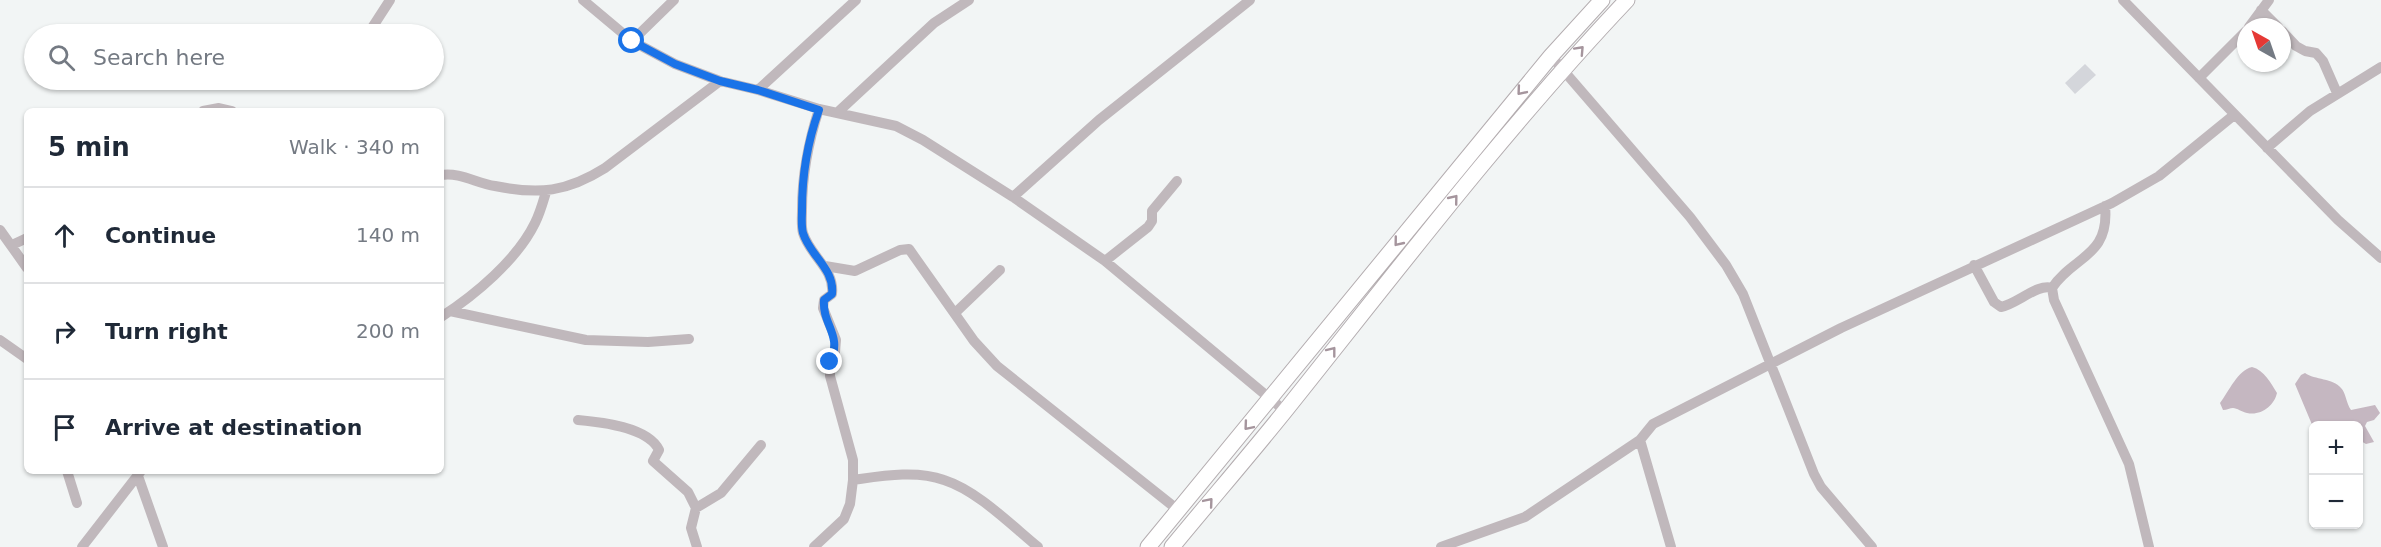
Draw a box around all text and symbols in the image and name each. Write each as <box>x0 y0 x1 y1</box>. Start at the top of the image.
north arrow <box>2237 18 2291 72</box>
search box <box>24 24 444 90</box>
route start <box>618 27 644 53</box>
icon: search <box>45 41 78 74</box>
text: Search here <box>93 45 225 70</box>
one-way arrow <box>1573 46 1584 56</box>
one-way arrow <box>1518 84 1529 95</box>
text: 5 min <box>48 132 130 162</box>
text: Walk · 340 m <box>289 135 420 159</box>
one-way arrow <box>1447 195 1458 206</box>
icon: ahead <box>48 219 81 252</box>
text: Continue <box>105 223 216 248</box>
text: 140 m <box>356 223 420 247</box>
one-way arrow <box>1394 235 1405 246</box>
icon: right <box>48 315 81 348</box>
text: Turn right <box>105 319 228 344</box>
text: 200 m <box>356 319 420 343</box>
one-way arrow <box>1325 346 1336 357</box>
route end <box>816 348 842 374</box>
icon: arrive <box>48 411 81 444</box>
text: Arrive at destination <box>105 415 362 440</box>
one-way arrow <box>1244 419 1255 430</box>
map controls <box>2309 421 2363 529</box>
button: + <box>2309 421 2363 475</box>
button: − <box>2309 475 2363 529</box>
one-way arrow <box>1202 498 1213 509</box>

